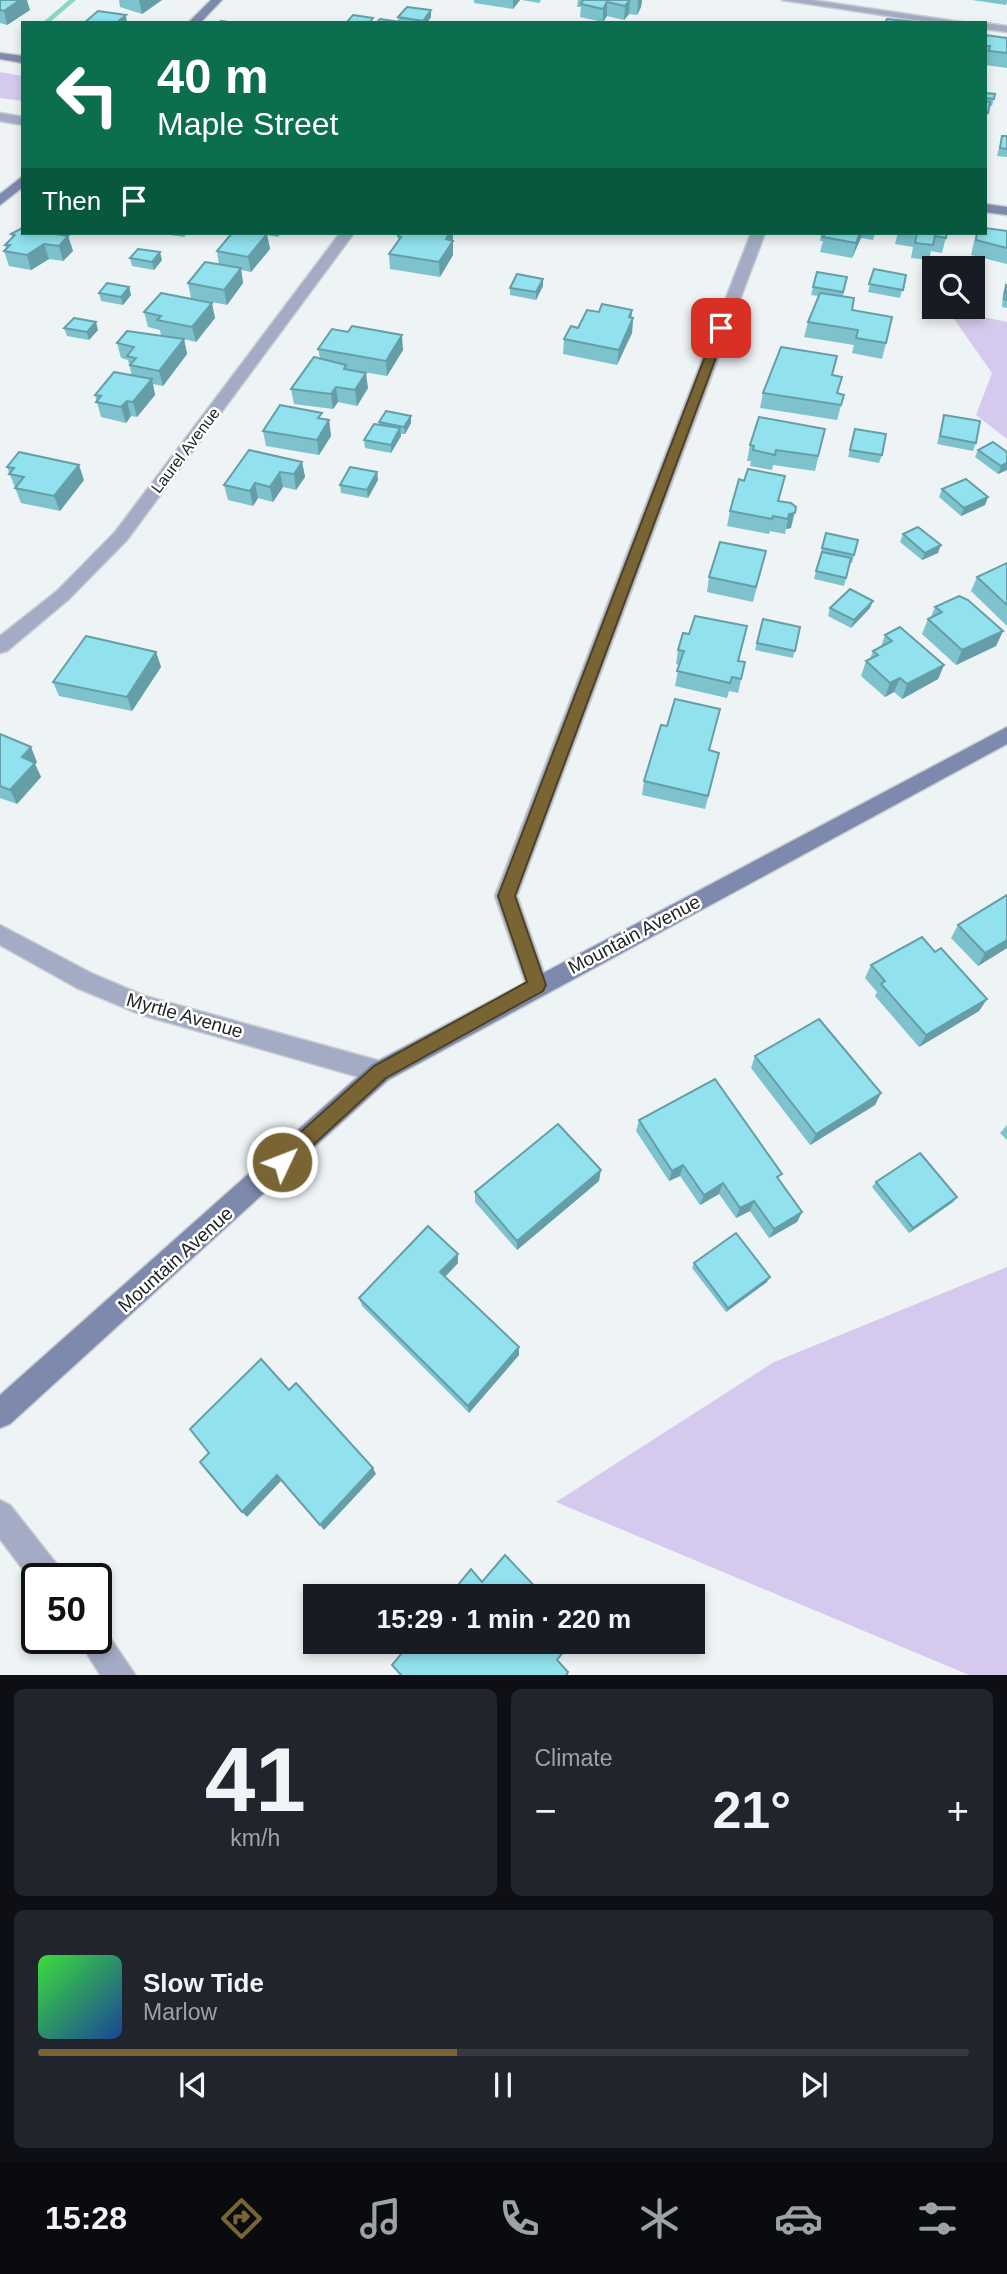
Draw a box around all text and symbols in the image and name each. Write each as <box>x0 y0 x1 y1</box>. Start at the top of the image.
icon: left <box>42 49 133 140</box>
text: 40 m <box>157 49 269 103</box>
text: Maple Street <box>157 106 338 142</box>
icon: arrive <box>115 182 153 220</box>
text: Then <box>42 186 101 216</box>
map controls <box>922 256 985 319</box>
button: search <box>922 256 985 319</box>
pin <box>691 298 751 358</box>
icon: arrive <box>702 309 740 347</box>
street label: Laurel Avenue <box>148 404 223 496</box>
street label: Mountain Avenue <box>565 891 704 978</box>
street label: Myrtle Avenue <box>124 989 245 1042</box>
position arrow <box>245 1125 319 1199</box>
street label: Mountain Avenue <box>114 1203 237 1316</box>
speed limit sign: 50 <box>21 1563 112 1654</box>
text: 15:29 · 1 min · 220 m <box>377 1604 631 1634</box>
text: 41 <box>205 1729 306 1830</box>
text: Climate <box>535 1745 612 1771</box>
text: 21° <box>712 1781 791 1839</box>
text: − <box>535 1790 557 1832</box>
text: + <box>947 1790 969 1832</box>
text: km/h <box>230 1825 280 1851</box>
text: Slow Tide <box>143 1968 264 1998</box>
text: Marlow <box>143 1999 217 2025</box>
icon: previous <box>174 2066 212 2104</box>
icon: pause <box>484 2066 522 2104</box>
icon: next <box>795 2066 833 2104</box>
icon: directions <box>217 2194 266 2243</box>
icon: music <box>356 2194 405 2243</box>
icon: phone <box>495 2194 544 2243</box>
icon: climate <box>635 2194 684 2243</box>
icon: car <box>774 2194 823 2243</box>
icon: filters <box>913 2194 962 2243</box>
text: 15:28 <box>45 2200 127 2236</box>

